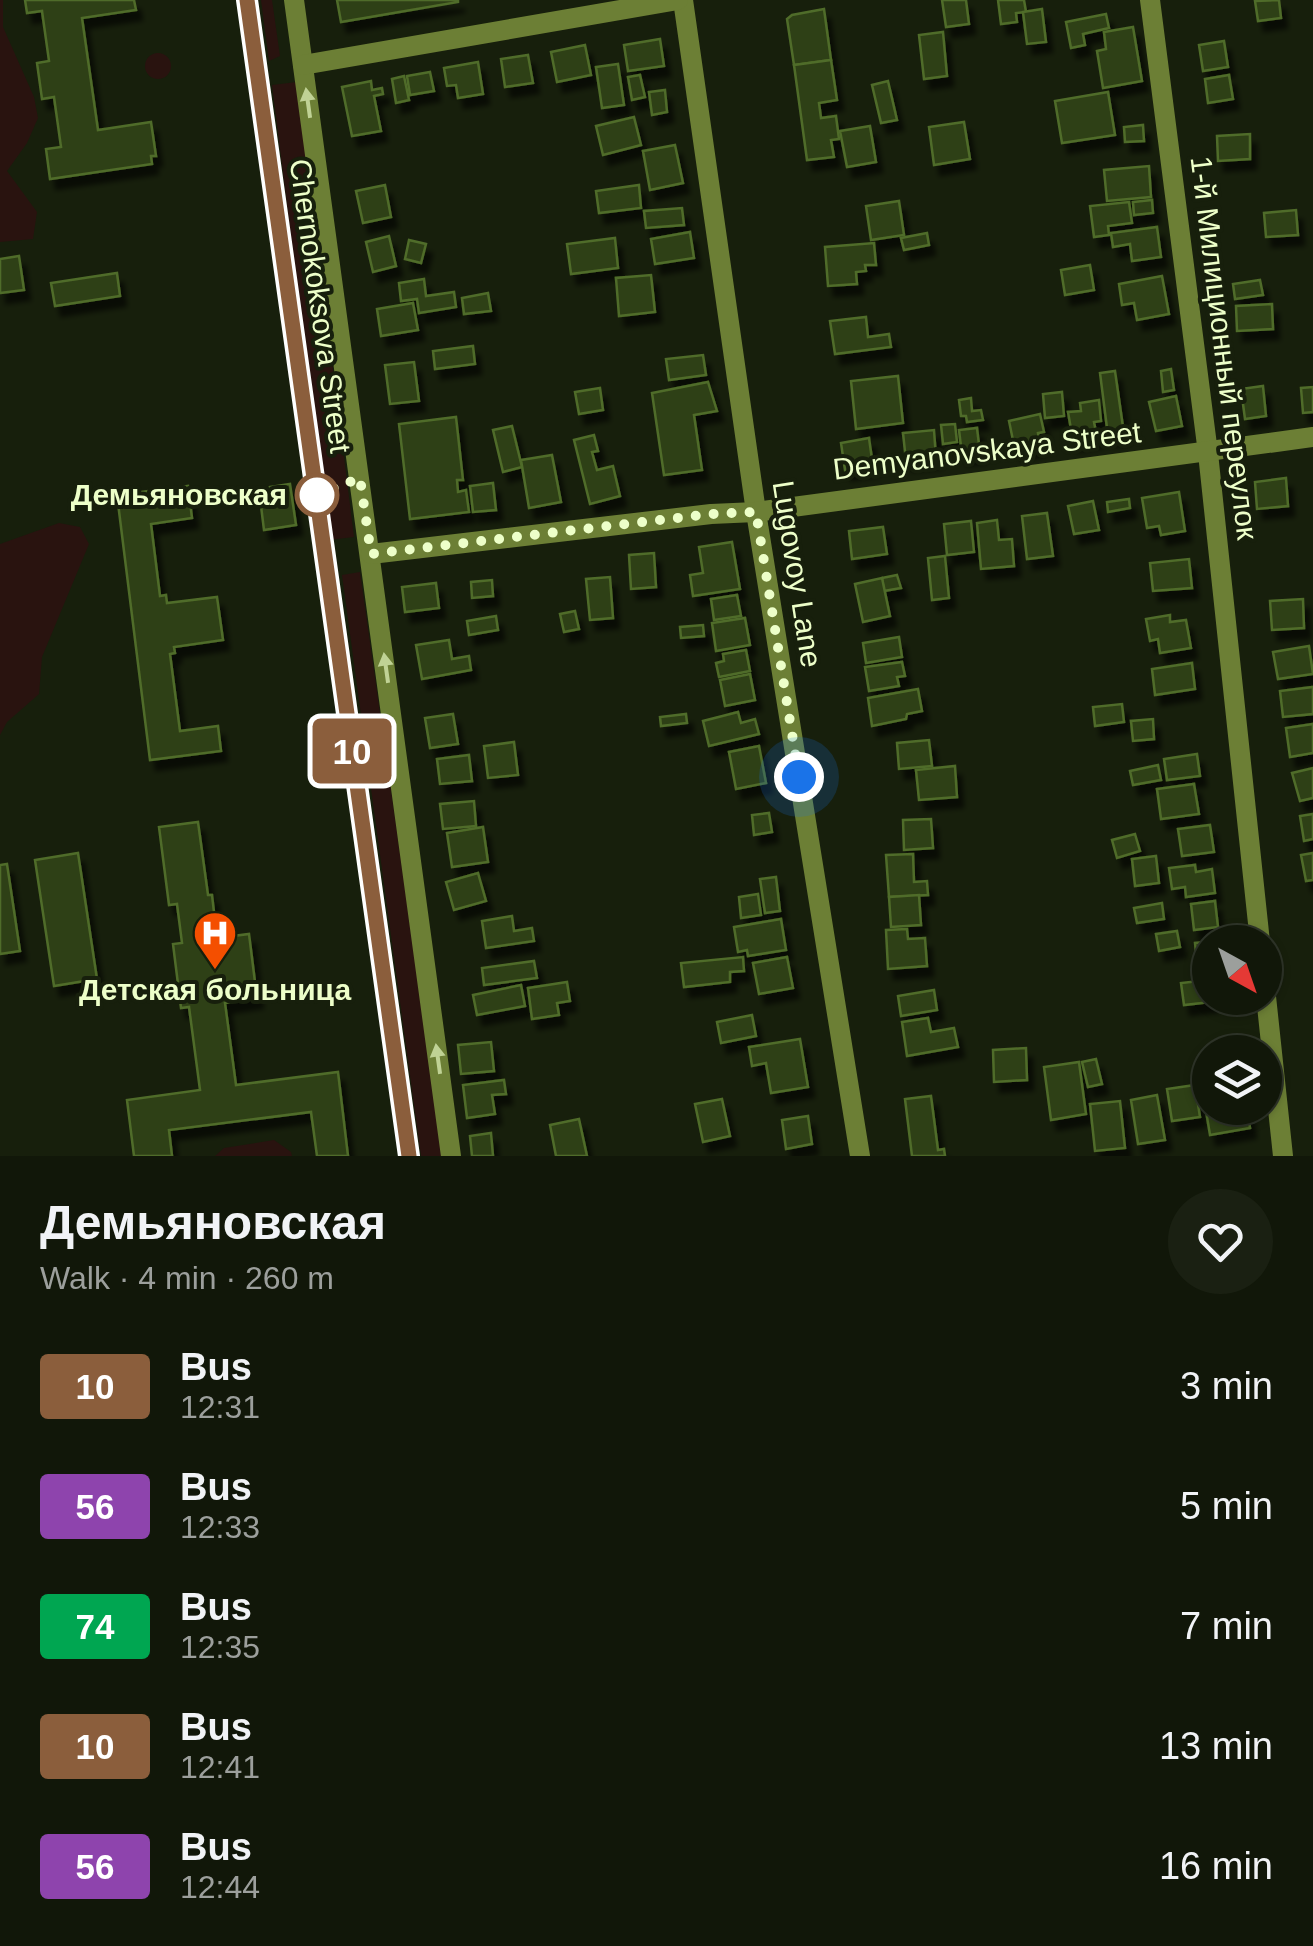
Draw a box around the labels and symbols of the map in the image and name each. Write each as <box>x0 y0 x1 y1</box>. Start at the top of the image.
one-way arrow <box>300 87 316 118</box>
street label: 1-й Милиционный переулок <box>1185 154 1265 542</box>
street label: Chernokoksova Street <box>284 157 358 456</box>
street label: Demyanovskaya Street <box>831 415 1144 486</box>
marker: Демьяновская <box>296 474 338 516</box>
place label: Демьяновская <box>71 478 287 511</box>
street label: Lugovoy Lane <box>766 478 829 670</box>
one-way arrow <box>377 651 393 683</box>
line badge: 10 <box>307 718 397 784</box>
your location <box>774 752 824 802</box>
hospital icon: Детская больница <box>192 910 238 971</box>
north arrow <box>1192 925 1282 1015</box>
place label: Детская больница <box>79 973 351 1006</box>
one-way arrow <box>429 1043 445 1075</box>

